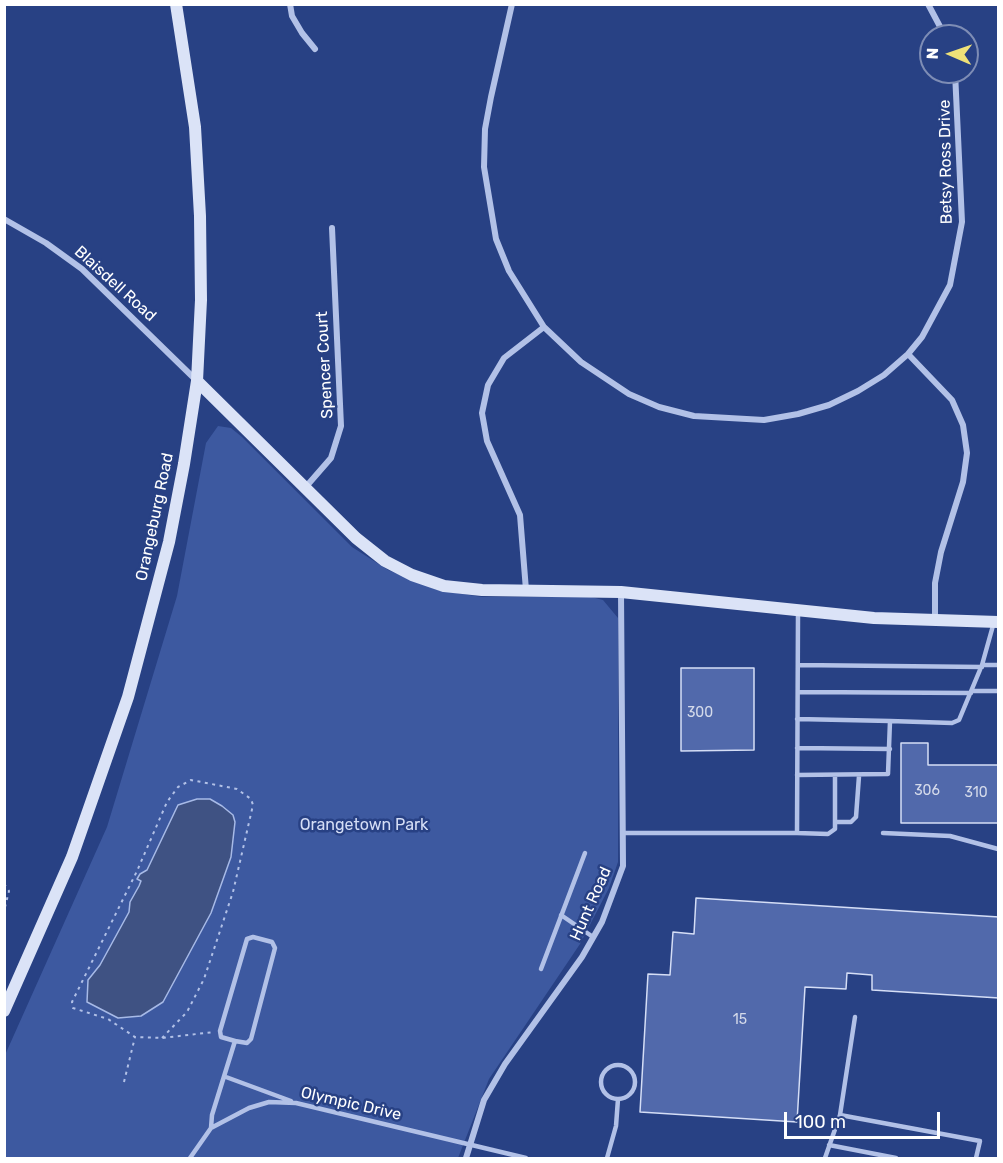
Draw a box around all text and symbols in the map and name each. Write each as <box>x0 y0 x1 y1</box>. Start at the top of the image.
north arrow <box>919 24 979 84</box>
text: N <box>923 47 942 60</box>
street label: Betsy Ross Drive <box>935 99 957 225</box>
street label: Blaisdell Road <box>70 242 160 326</box>
street label: Spencer Court <box>313 311 337 419</box>
street label: Orangeburg Road <box>132 451 178 583</box>
house number: 300 <box>687 705 713 721</box>
house number: 306 <box>914 783 940 799</box>
house number: 310 <box>964 785 988 801</box>
park label: Orangetown Park <box>300 815 428 835</box>
street label: Hunt Road <box>566 864 616 944</box>
house number: 15 <box>733 1012 747 1028</box>
street label: Olympic Drive <box>299 1083 403 1125</box>
scale bar <box>787 1100 943 1138</box>
text: 100 m <box>795 1111 846 1133</box>

